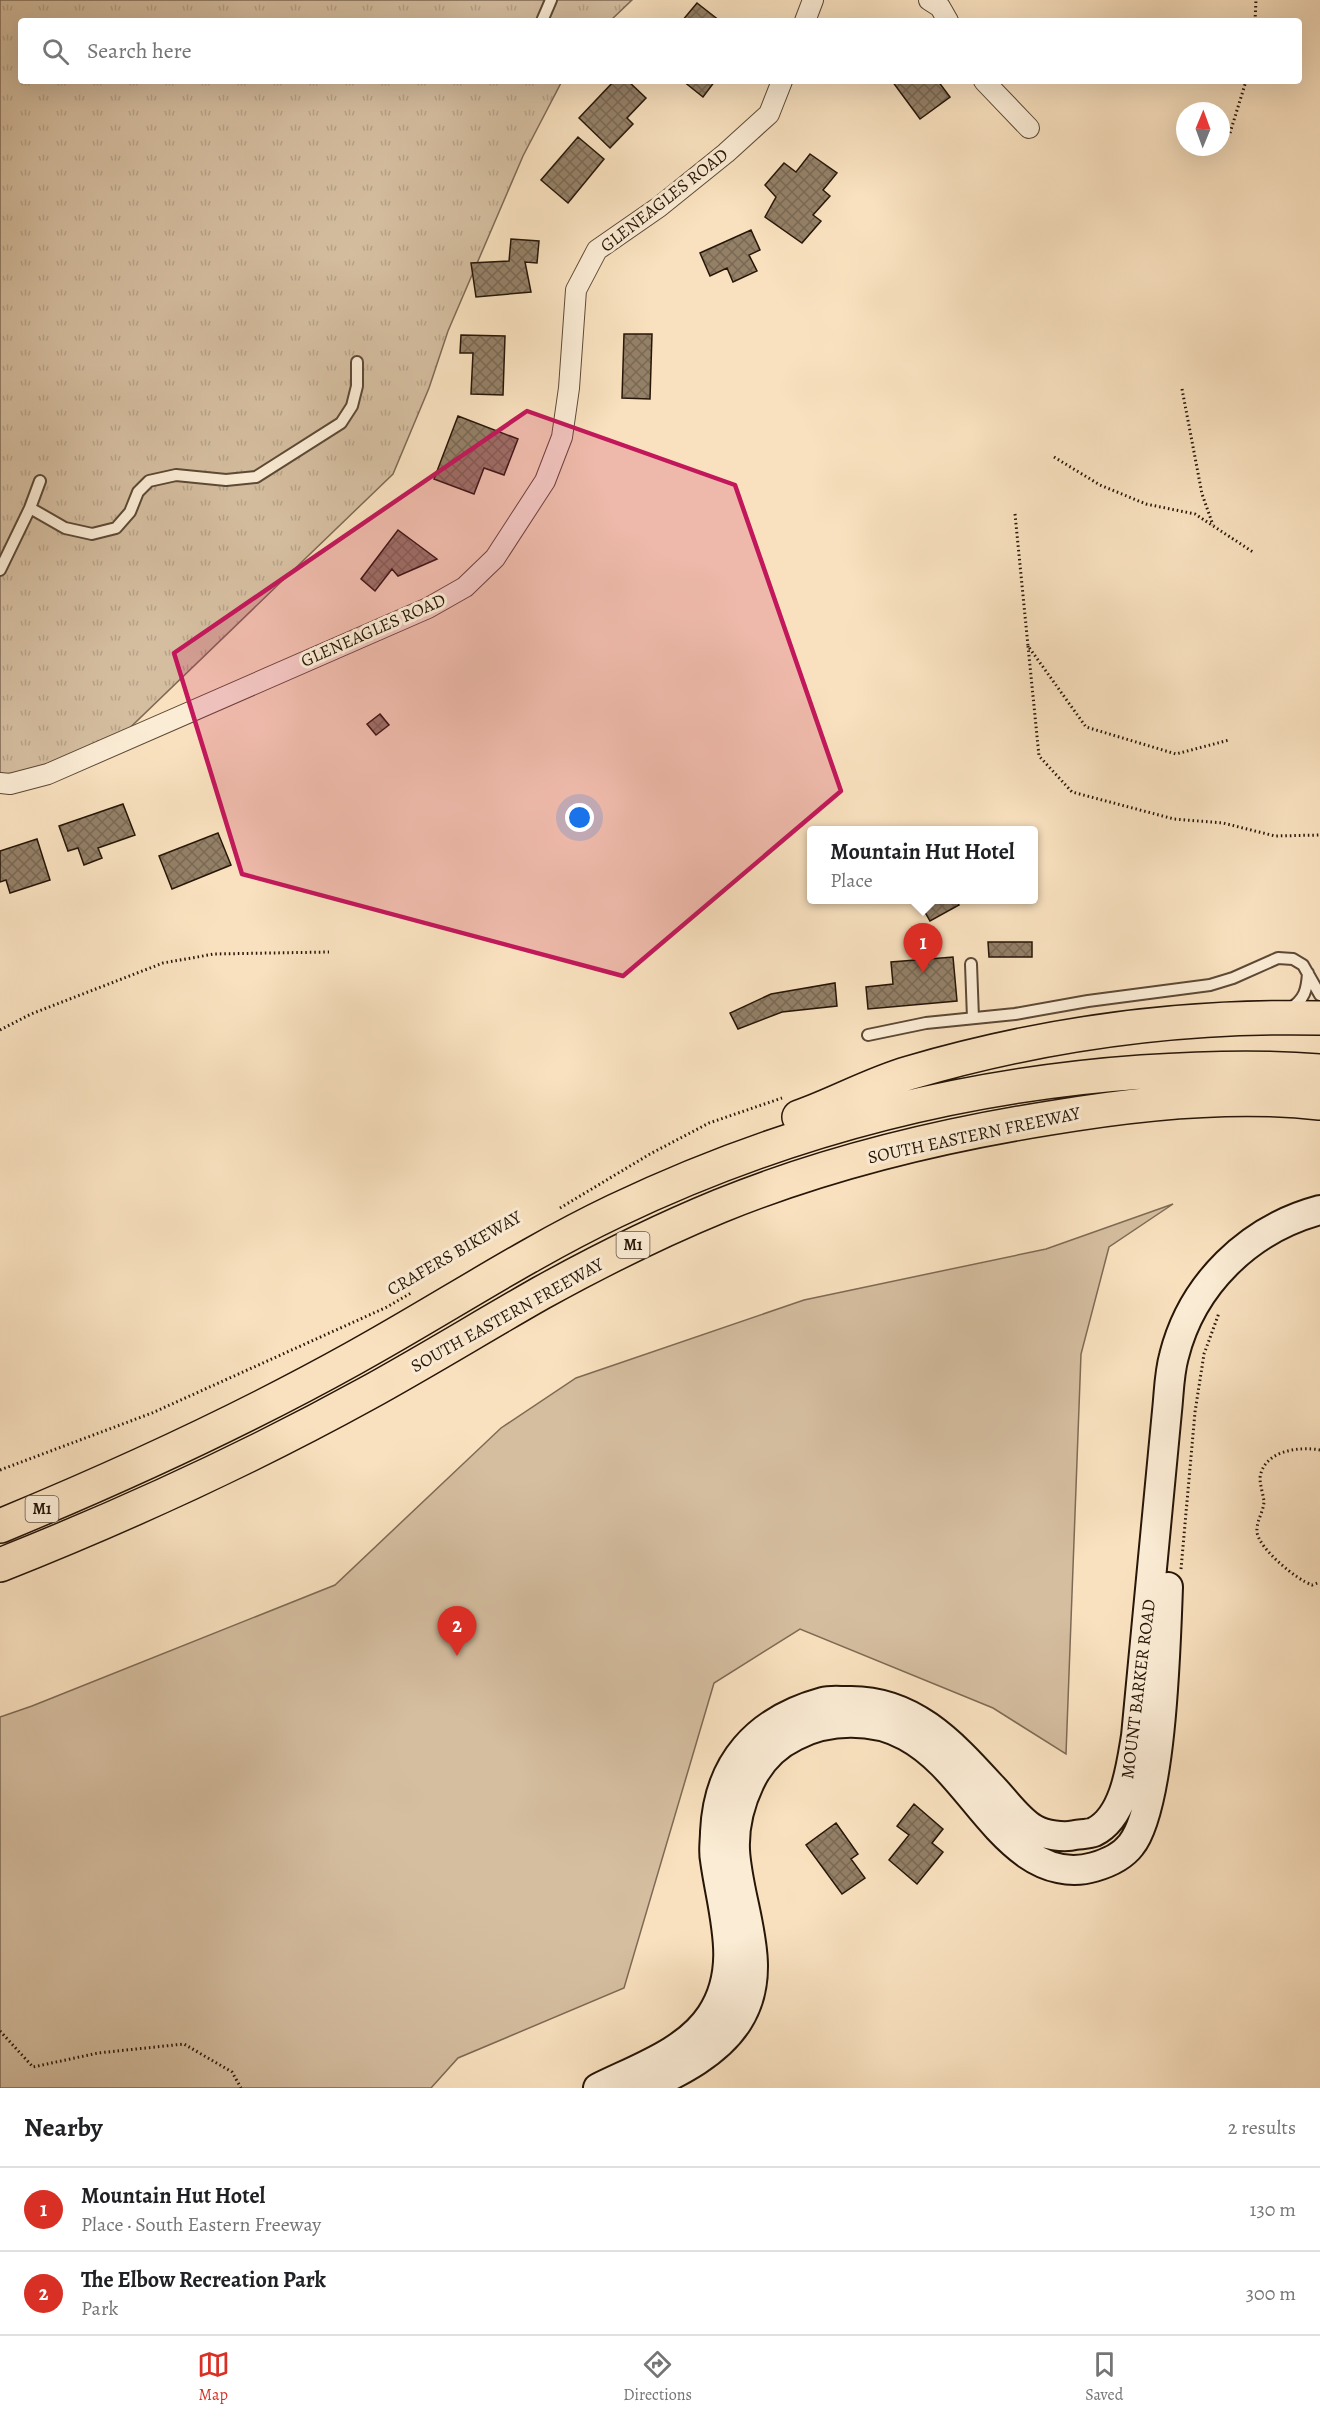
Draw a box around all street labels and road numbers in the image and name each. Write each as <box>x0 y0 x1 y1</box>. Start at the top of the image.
street label: GLENEAGLES ROAD <box>595 142 733 258</box>
street label: GLENEAGLES ROAD <box>297 587 449 673</box>
street label: SOUTH EASTERN FREEWAY <box>865 1100 1084 1169</box>
street label: CRAFERS BIKEWAY <box>382 1204 527 1301</box>
road number: M1 <box>616 1232 650 1258</box>
street label: SOUTH EASTERN FREEWAY <box>406 1251 609 1378</box>
road number: M1 <box>26 1496 58 1522</box>
street label: MOUNT BARKER ROAD <box>1115 1598 1161 1780</box>

